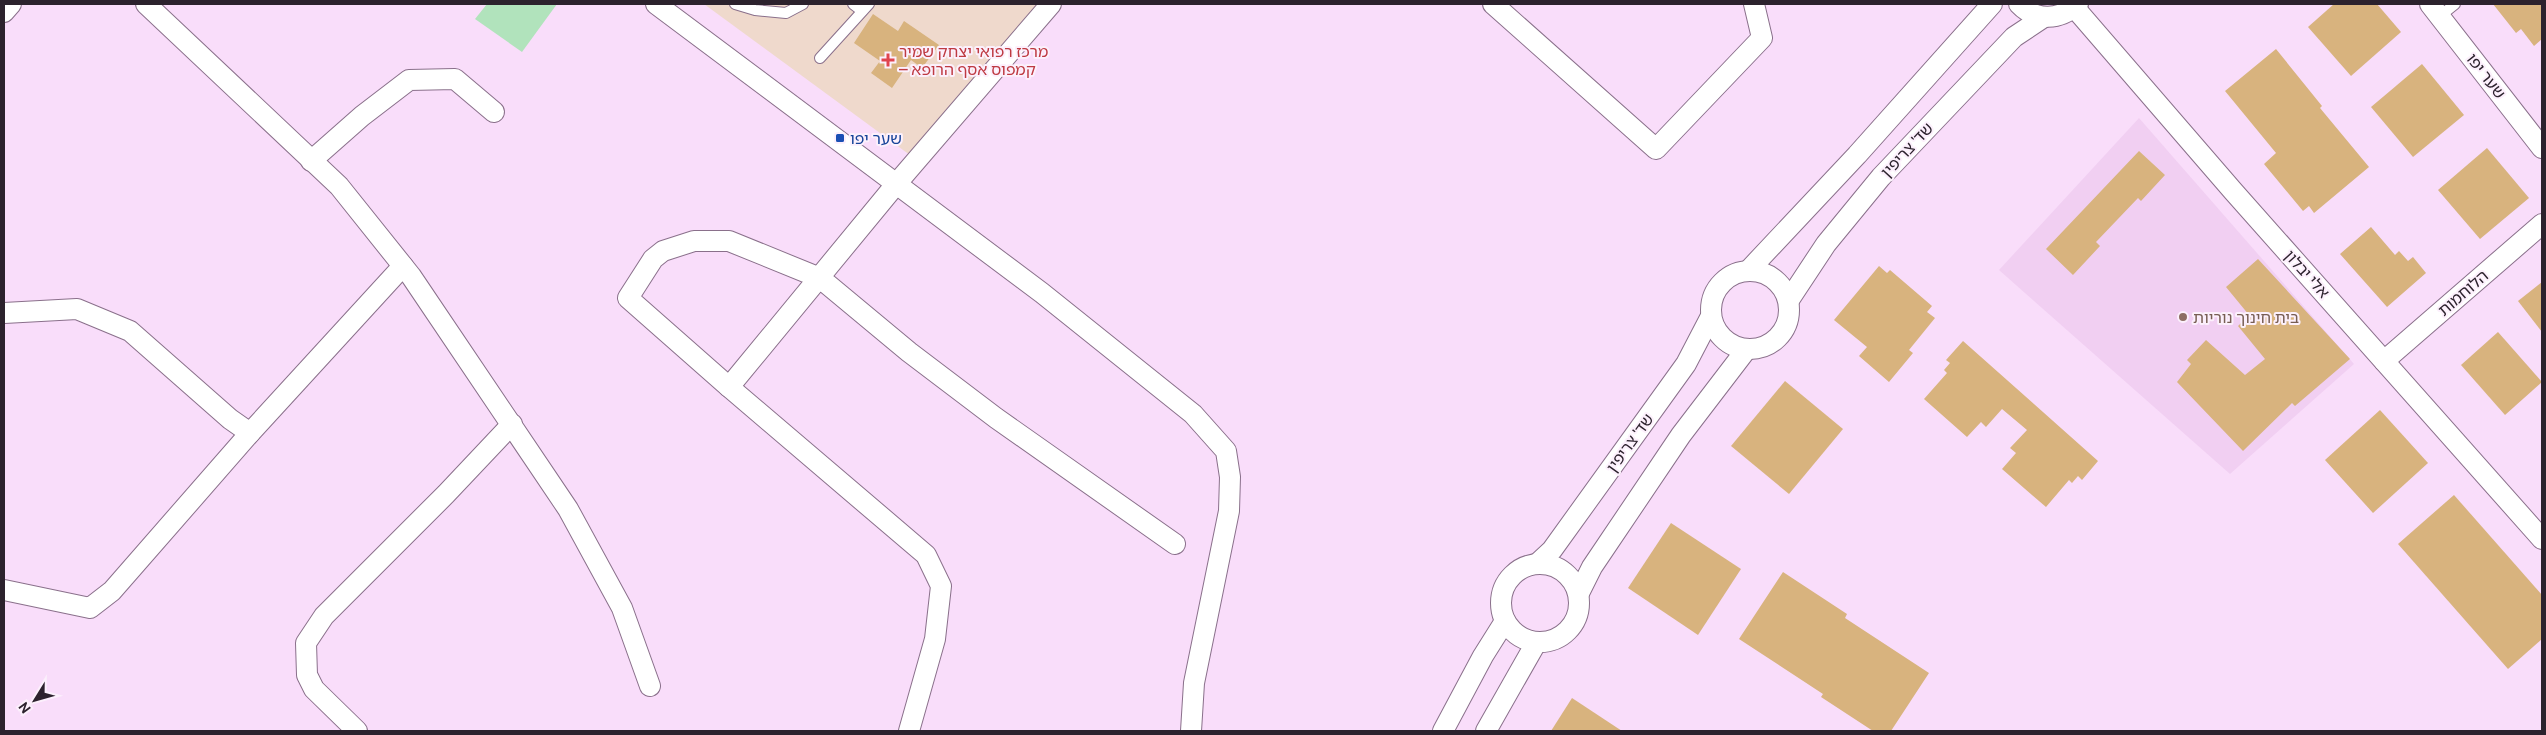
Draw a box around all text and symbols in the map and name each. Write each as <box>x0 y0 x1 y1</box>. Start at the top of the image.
place label: מרכז רפואי יצחק שמיר – קמפוס אסף הרופא <box>899 42 1048 79</box>
street label: שער יפו <box>2463 50 2509 102</box>
marker: מרכז רפואי יצחק שמיר – קמפוס אסף הרופא <box>881 53 895 67</box>
street label: שד' צריפין <box>1877 119 1937 181</box>
place label: שער יפו <box>850 129 902 148</box>
marker: שער יפו <box>834 132 846 144</box>
street label: אלי יבלון <box>2281 246 2333 302</box>
street label: הלוחמות <box>2434 266 2492 320</box>
place label: בית חינוך נוריות <box>2193 308 2299 327</box>
marker: בית חינוך נוריות <box>2177 311 2189 323</box>
street label: שד' צריפין <box>1602 410 1658 476</box>
north arrow <box>10 675 60 725</box>
text: N <box>14 698 35 717</box>

